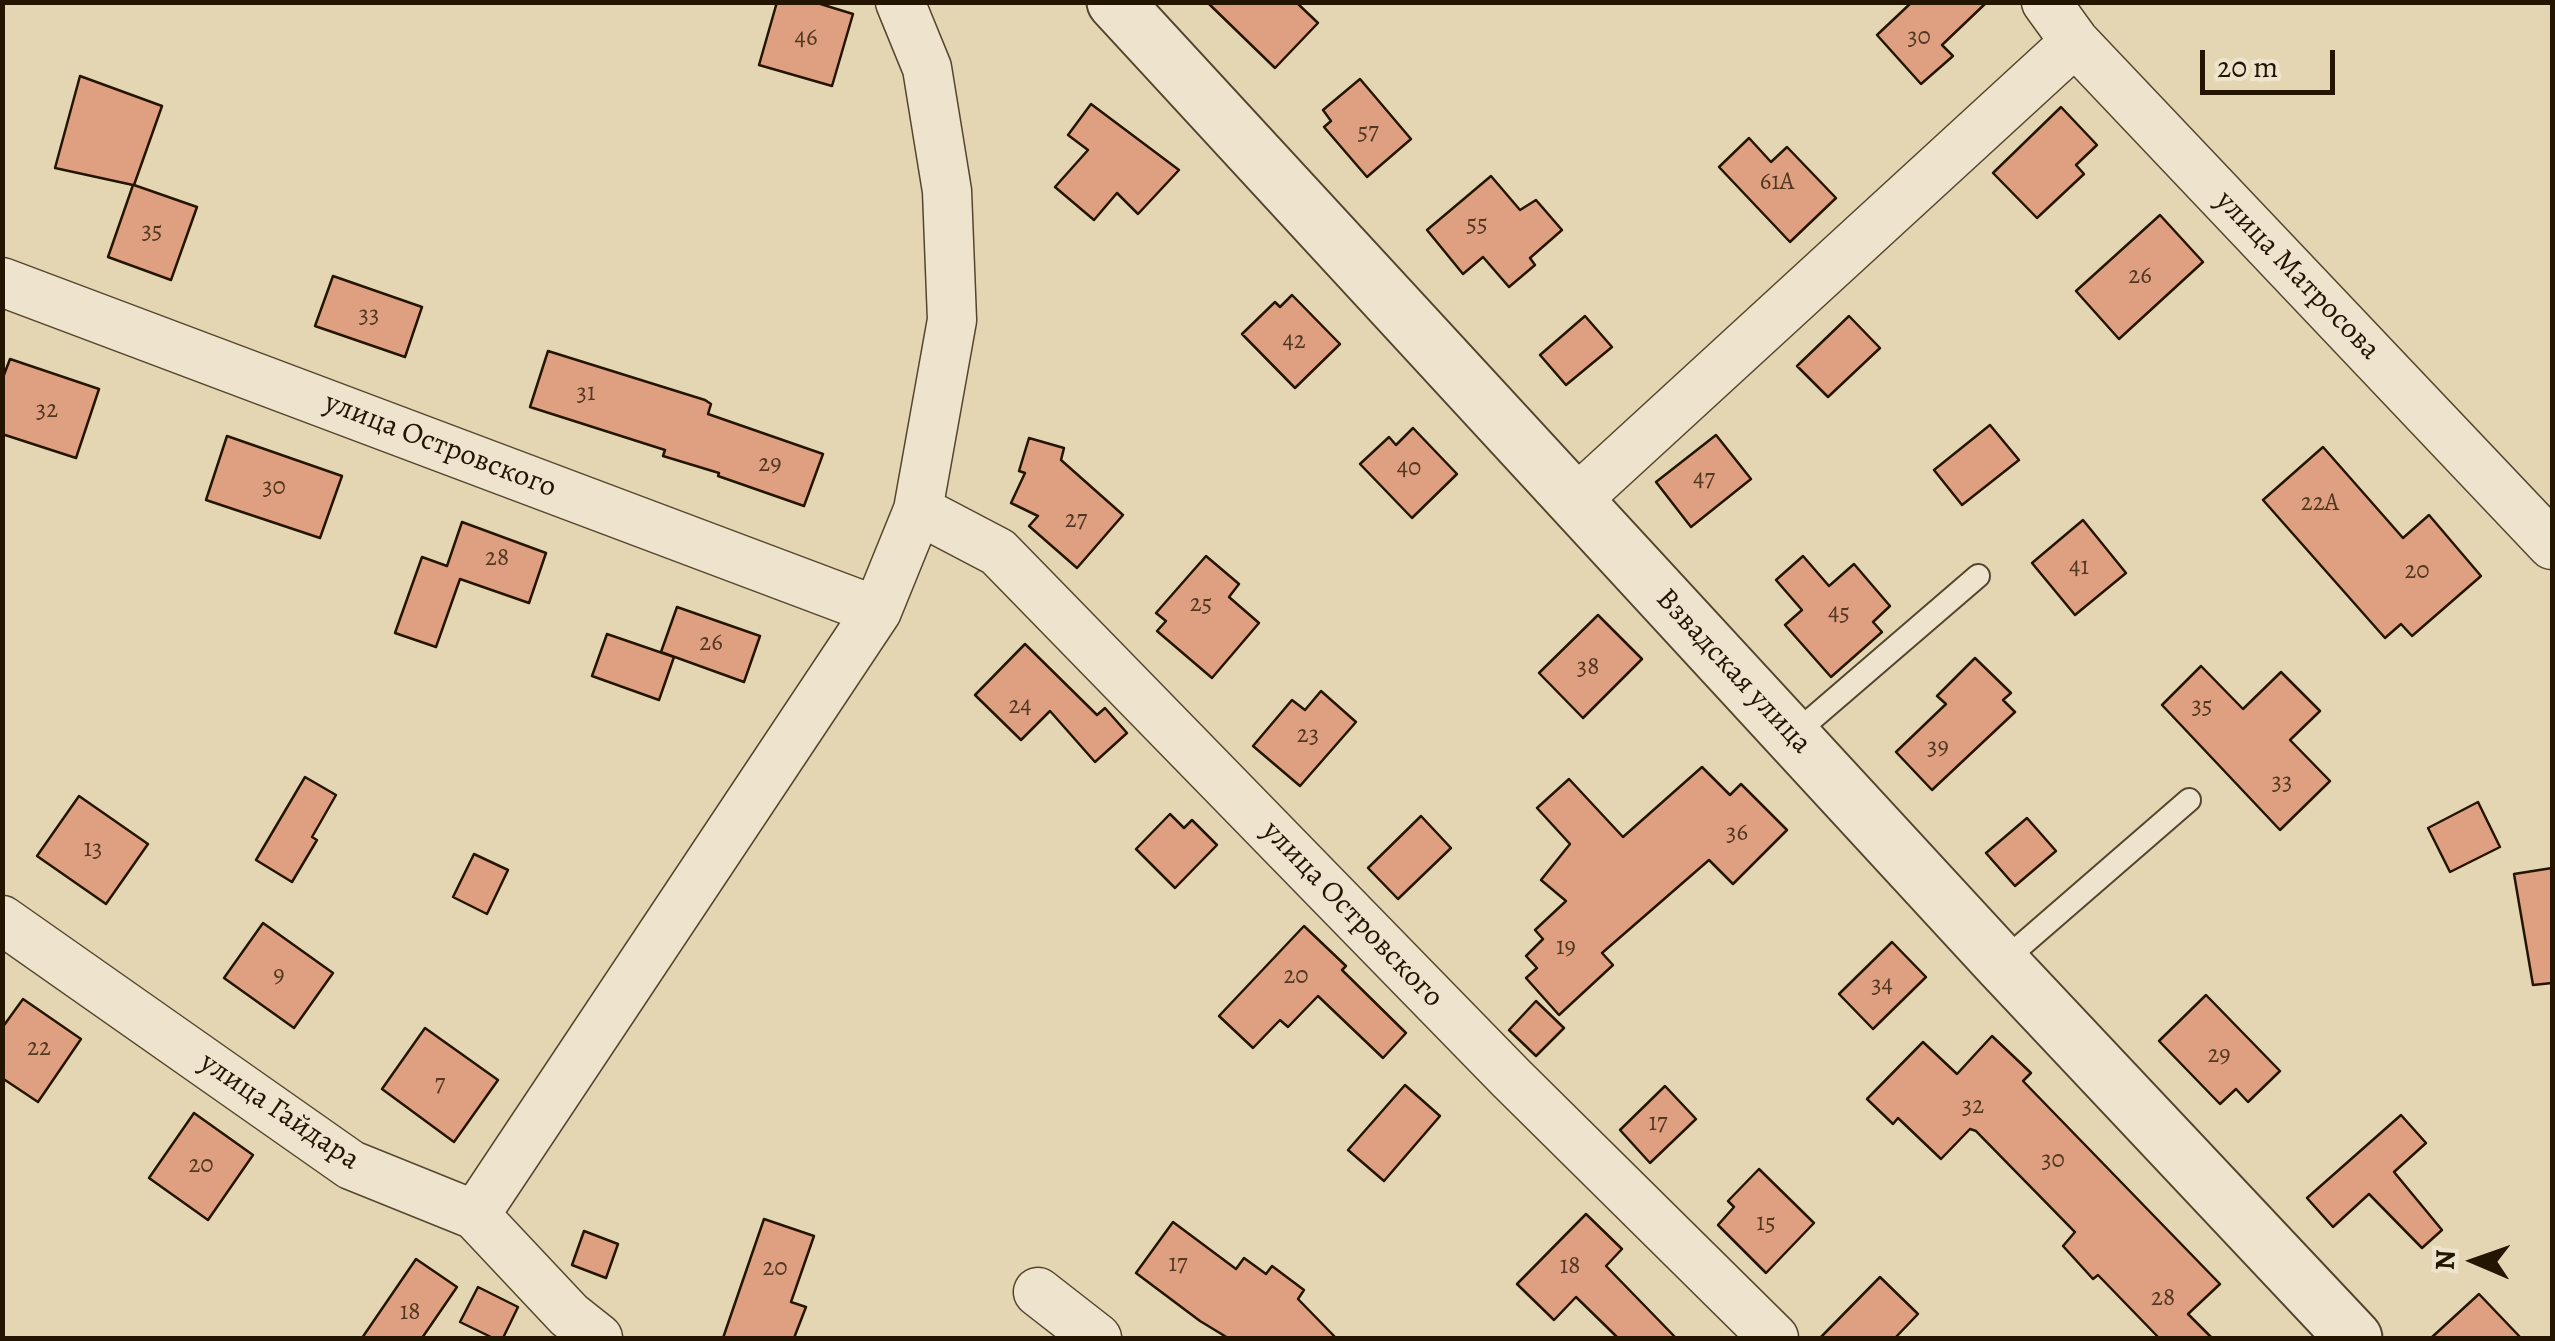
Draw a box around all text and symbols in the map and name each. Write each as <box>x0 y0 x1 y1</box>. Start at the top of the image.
house number: 30 <box>1907 23 1931 53</box>
house number: 46 <box>795 24 817 54</box>
scale bar <box>2205 30 2340 92</box>
text: 20 m <box>2217 47 2278 87</box>
house number: 57 <box>1357 118 1379 148</box>
house number: 61А <box>1760 168 1794 198</box>
street label: улица Матросова <box>2207 184 2387 368</box>
house number: 55 <box>1466 210 1488 240</box>
house number: 35 <box>141 217 163 247</box>
house number: 26 <box>2128 262 2152 292</box>
house number: 33 <box>359 301 379 331</box>
house number: 42 <box>1282 327 1306 357</box>
house number: 31 <box>577 379 595 409</box>
street label: улица Островского <box>319 385 561 507</box>
house number: 32 <box>36 396 58 426</box>
house number: 29 <box>758 450 782 480</box>
house number: 40 <box>1397 454 1421 484</box>
house number: 47 <box>1693 465 1715 495</box>
house number: 30 <box>262 473 286 503</box>
house number: 22А <box>2301 489 2339 519</box>
house number: 27 <box>1065 506 1087 536</box>
house number: 28 <box>485 544 509 574</box>
house number: 41 <box>2069 553 2089 583</box>
house number: 20 <box>2404 557 2430 587</box>
street label: Взвадская улица <box>1647 582 1819 762</box>
house number: 25 <box>1190 590 1212 620</box>
house number: 45 <box>1828 599 1850 629</box>
house number: 26 <box>699 629 723 659</box>
house number: 38 <box>1577 653 1599 683</box>
house number: 24 <box>1008 692 1032 722</box>
house number: 35 <box>2191 692 2213 722</box>
house number: 23 <box>1297 721 1319 751</box>
house number: 39 <box>1927 733 1949 763</box>
house number: 33 <box>2272 768 2292 798</box>
street label: улица Островского <box>1254 814 1450 1016</box>
house number: 36 <box>1726 819 1748 849</box>
house number: 13 <box>84 835 102 865</box>
house number: 19 <box>1556 933 1576 963</box>
house number: 9 <box>273 961 285 991</box>
house number: 20 <box>1283 962 1309 992</box>
house number: 34 <box>1871 971 1893 1001</box>
house number: 22 <box>27 1034 51 1064</box>
house number: 29 <box>2207 1041 2231 1071</box>
street label: улица Гайдара <box>192 1045 366 1179</box>
house number: 7 <box>435 1070 445 1100</box>
house number: 32 <box>1962 1092 1984 1122</box>
house number: 17 <box>1648 1109 1668 1139</box>
house number: 30 <box>2041 1146 2065 1176</box>
house number: 20 <box>188 1151 214 1181</box>
house number: 15 <box>1756 1209 1776 1239</box>
north arrow <box>2425 1211 2525 1311</box>
text: N <box>2426 1249 2464 1271</box>
house number: 17 <box>1168 1250 1188 1280</box>
house number: 18 <box>1560 1252 1580 1282</box>
house number: 20 <box>762 1254 788 1284</box>
house number: 28 <box>2151 1284 2175 1314</box>
house number: 18 <box>400 1298 420 1328</box>

